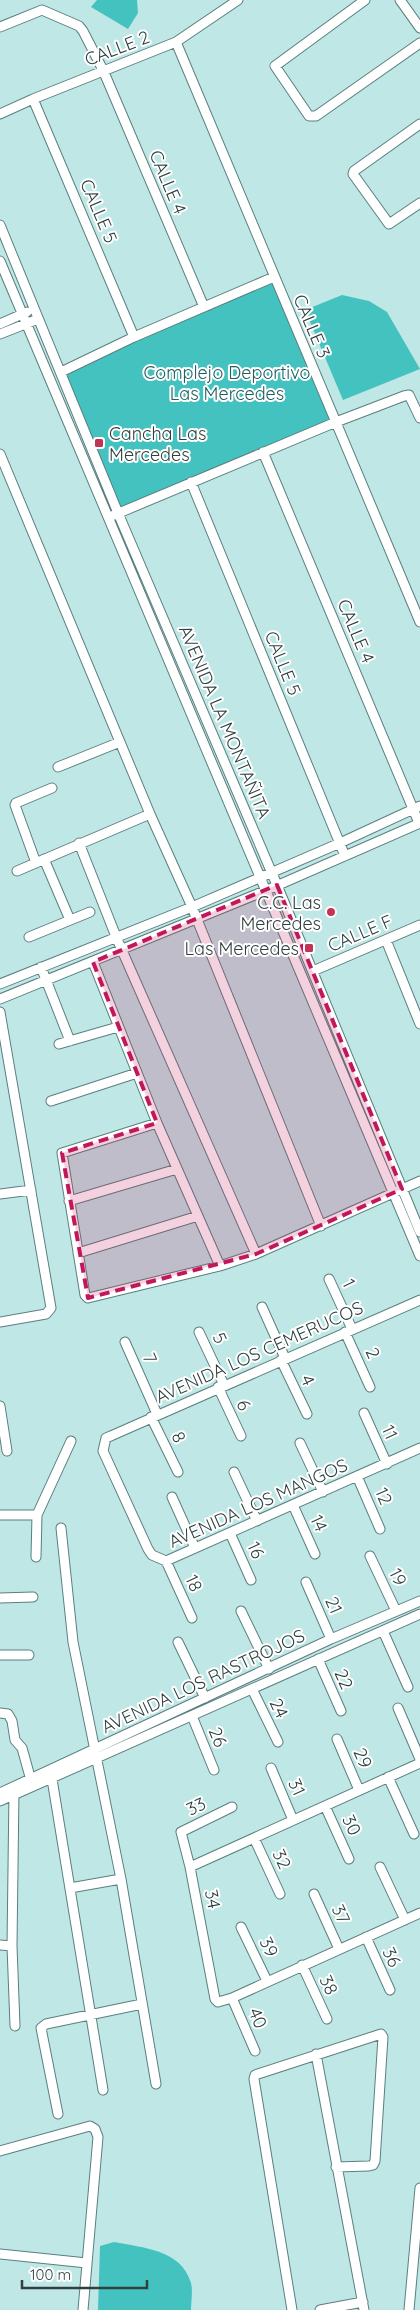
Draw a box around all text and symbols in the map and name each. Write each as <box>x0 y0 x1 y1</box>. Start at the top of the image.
street label: CALLE 2 <box>81 25 153 71</box>
street label: CALLE 4 <box>144 147 192 217</box>
street label: CALLE 5 <box>75 175 123 247</box>
street label: CALLE 3 <box>288 291 336 361</box>
park label: Complejo Deportivo Las Mercedes <box>144 361 310 405</box>
place label: Cancha Las Mercedes <box>109 422 206 466</box>
marker: Cancha Las Mercedes <box>93 437 105 449</box>
street label: CALLE 4 <box>332 596 380 666</box>
street label: AVENIDA LA MONTAÑITA <box>174 622 276 823</box>
street label: CALLE 5 <box>260 627 306 699</box>
place label: C.C. Las Mercedes <box>240 891 321 935</box>
marker: C.C. Las Mercedes <box>325 906 337 918</box>
street label: CALLE F <box>324 909 396 957</box>
place label: Las Mercedes <box>185 937 299 960</box>
marker: Las Mercedes <box>303 942 315 954</box>
street label: 1 <box>337 1275 361 1291</box>
street label: AVENIDA LOS CEMERUCOS <box>152 1296 366 1408</box>
street label: 5 <box>208 1329 232 1347</box>
street label: 2 <box>360 1344 386 1362</box>
street label: 7 <box>138 1349 162 1367</box>
street label: 4 <box>296 1371 320 1389</box>
street label: 6 <box>232 1396 257 1415</box>
street label: 11 <box>377 1421 403 1443</box>
street label: 8 <box>167 1428 191 1446</box>
street label: AVENIDA LOS MANGOS <box>165 1453 351 1553</box>
street label: 12 <box>370 1484 398 1508</box>
street label: 14 <box>305 1511 333 1535</box>
street label: 16 <box>242 1538 270 1562</box>
street label: 19 <box>384 1564 412 1590</box>
street label: 18 <box>180 1571 208 1595</box>
street label: 21 <box>320 1593 348 1617</box>
street label: AVENIDA LOS RASTROJOS <box>98 1624 308 1738</box>
street label: 22 <box>329 1665 359 1693</box>
street label: 24 <box>264 1694 294 1722</box>
street label: 26 <box>204 1724 232 1751</box>
street label: 29 <box>348 1744 378 1772</box>
street label: 31 <box>283 1775 311 1799</box>
street label: 33 <box>183 1792 209 1820</box>
street label: 30 <box>337 1811 367 1839</box>
street label: 32 <box>267 1845 297 1873</box>
street label: 34 <box>200 1888 226 1910</box>
street label: 37 <box>327 1901 355 1927</box>
street label: 39 <box>254 1933 284 1961</box>
street label: 36 <box>378 1943 407 1971</box>
street label: 38 <box>315 1971 343 1999</box>
street label: 40 <box>243 2004 273 2032</box>
scale bar <box>22 2258 148 2290</box>
text: 100 m <box>30 2265 71 2284</box>

